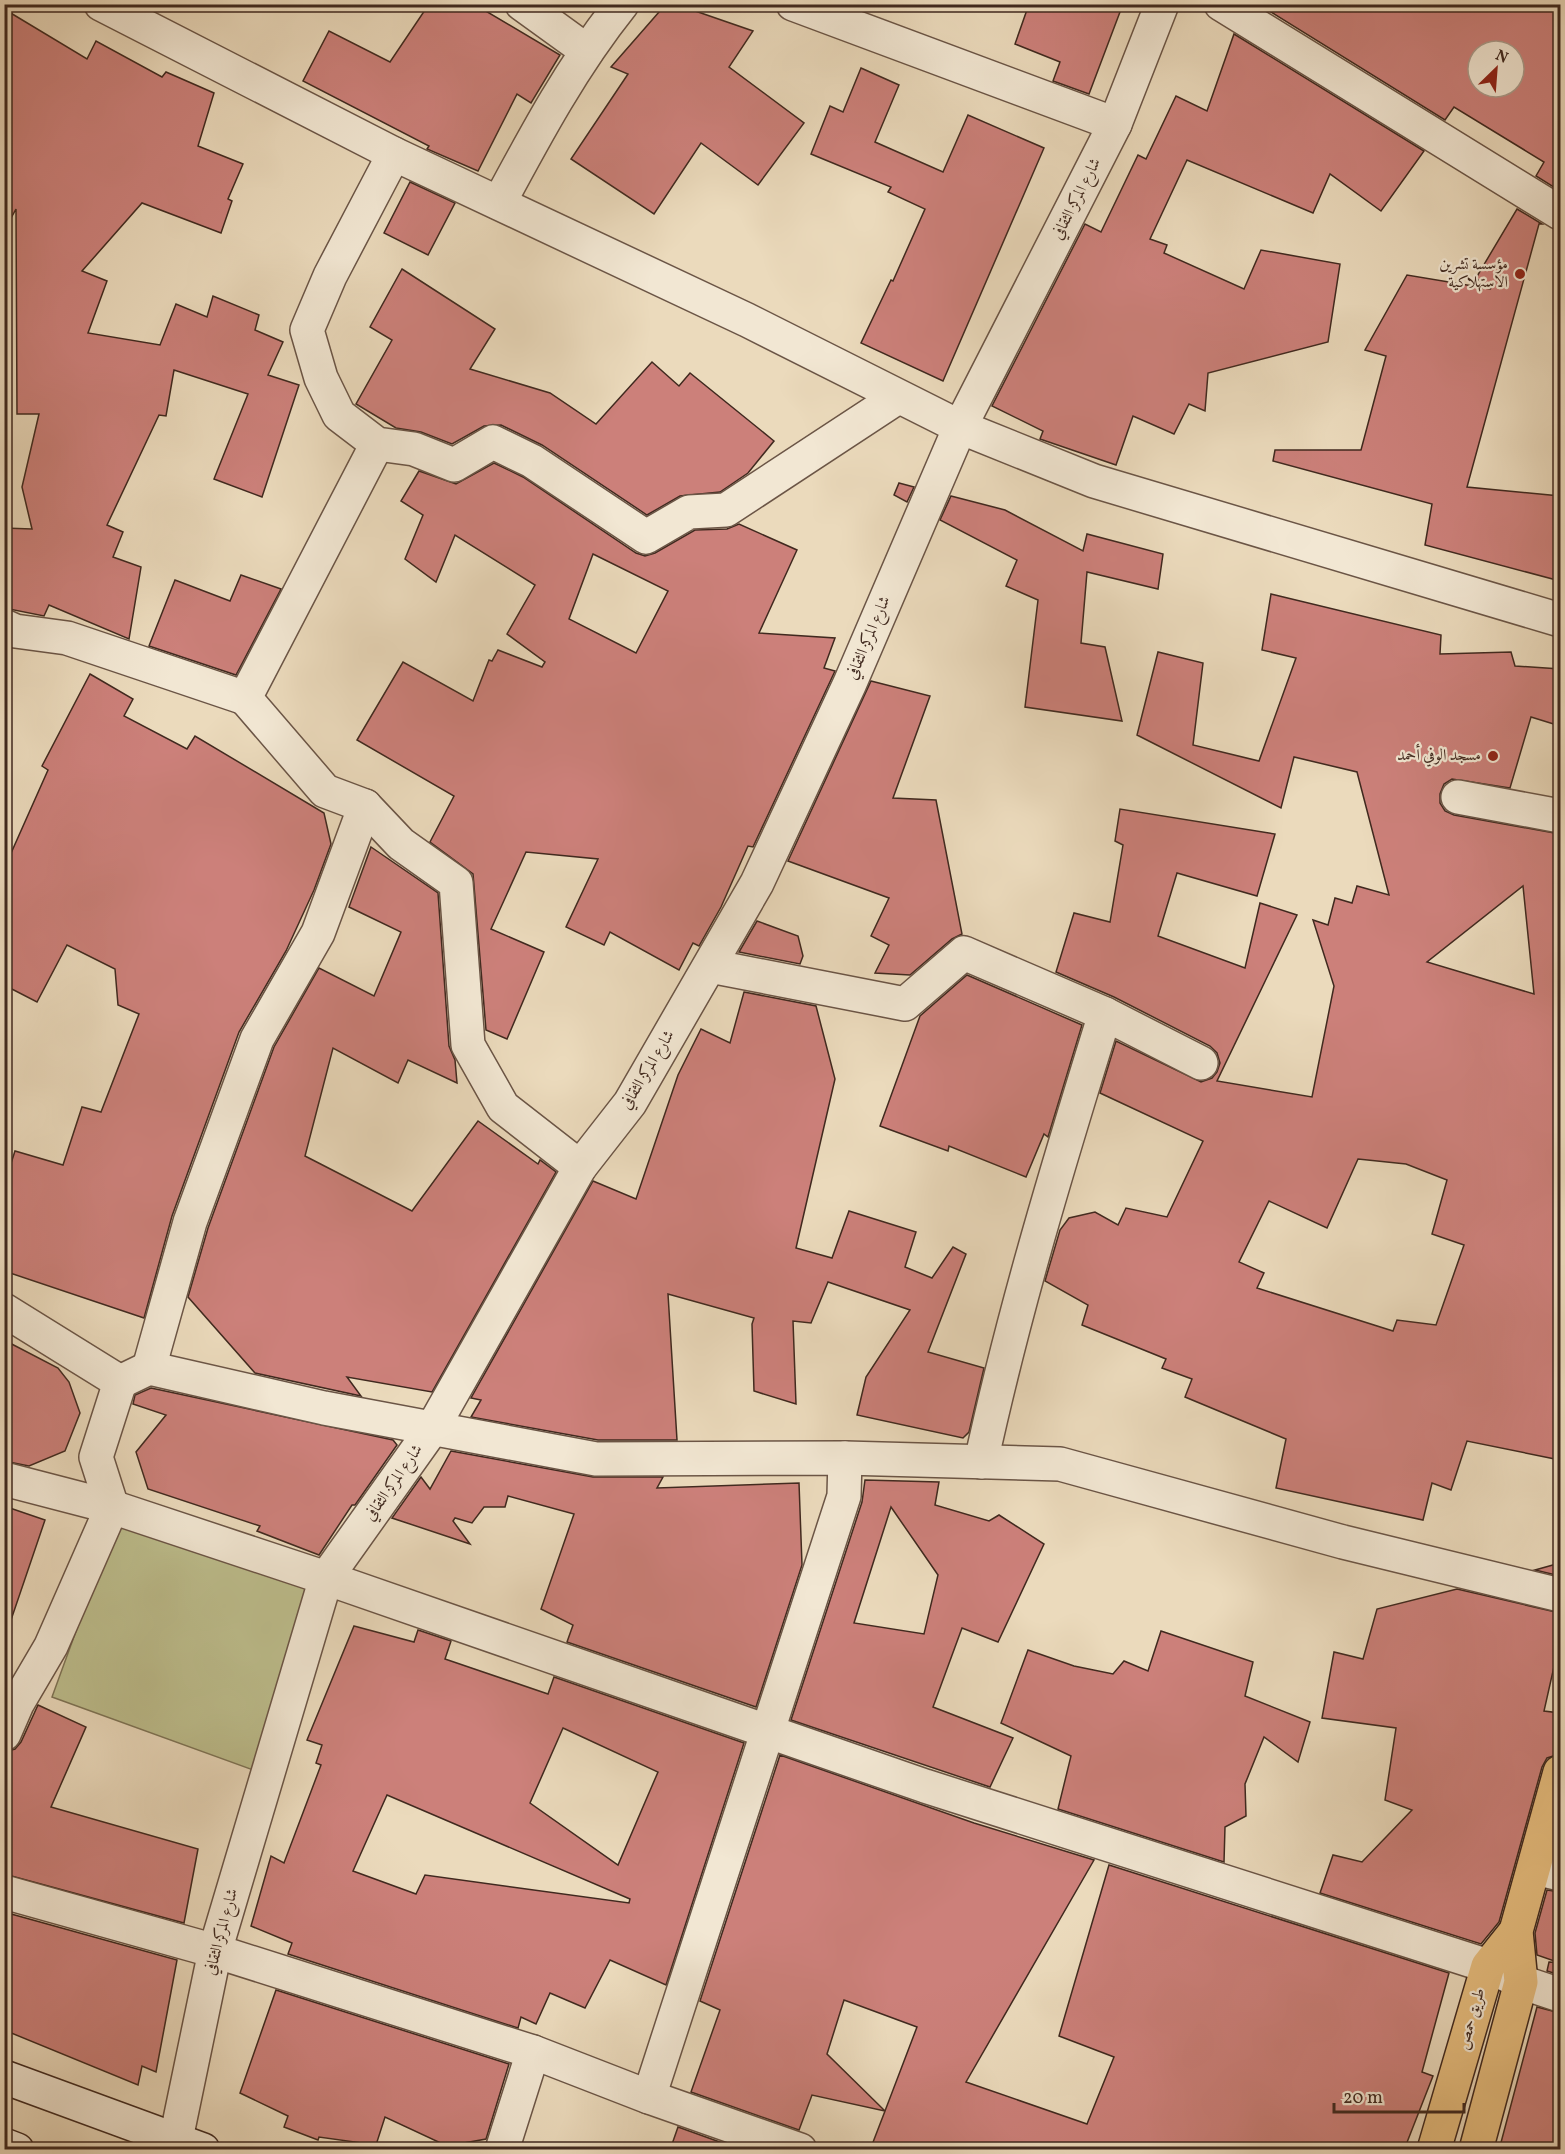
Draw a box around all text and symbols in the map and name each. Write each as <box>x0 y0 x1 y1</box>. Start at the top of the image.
north arrow <box>1466 39 1526 99</box>
text: N <box>1492 45 1512 70</box>
street label: شارع المركز الثقافي <box>1047 154 1108 244</box>
place label: مؤسسة تشرين الاستهلاكية <box>1439 254 1508 294</box>
marker: مؤسسة تشرين الاستهلاكية <box>1513 267 1527 281</box>
street label: شارع المركز الثقافي <box>842 593 897 684</box>
place label: مسجد الوفي أحمد <box>1397 743 1481 767</box>
marker: مسجد الوفي أحمد <box>1486 749 1500 763</box>
street label: شارع المركز الثقافي <box>616 1026 681 1114</box>
street label: شارع المركز الثقافي <box>359 1440 429 1526</box>
street label: شارع المركز الثقافي <box>200 1886 245 1978</box>
street label: طريق حمص <box>1453 1986 1491 2052</box>
scale bar <box>1334 2076 1464 2114</box>
text: 20 m <box>1343 2086 1383 2111</box>

